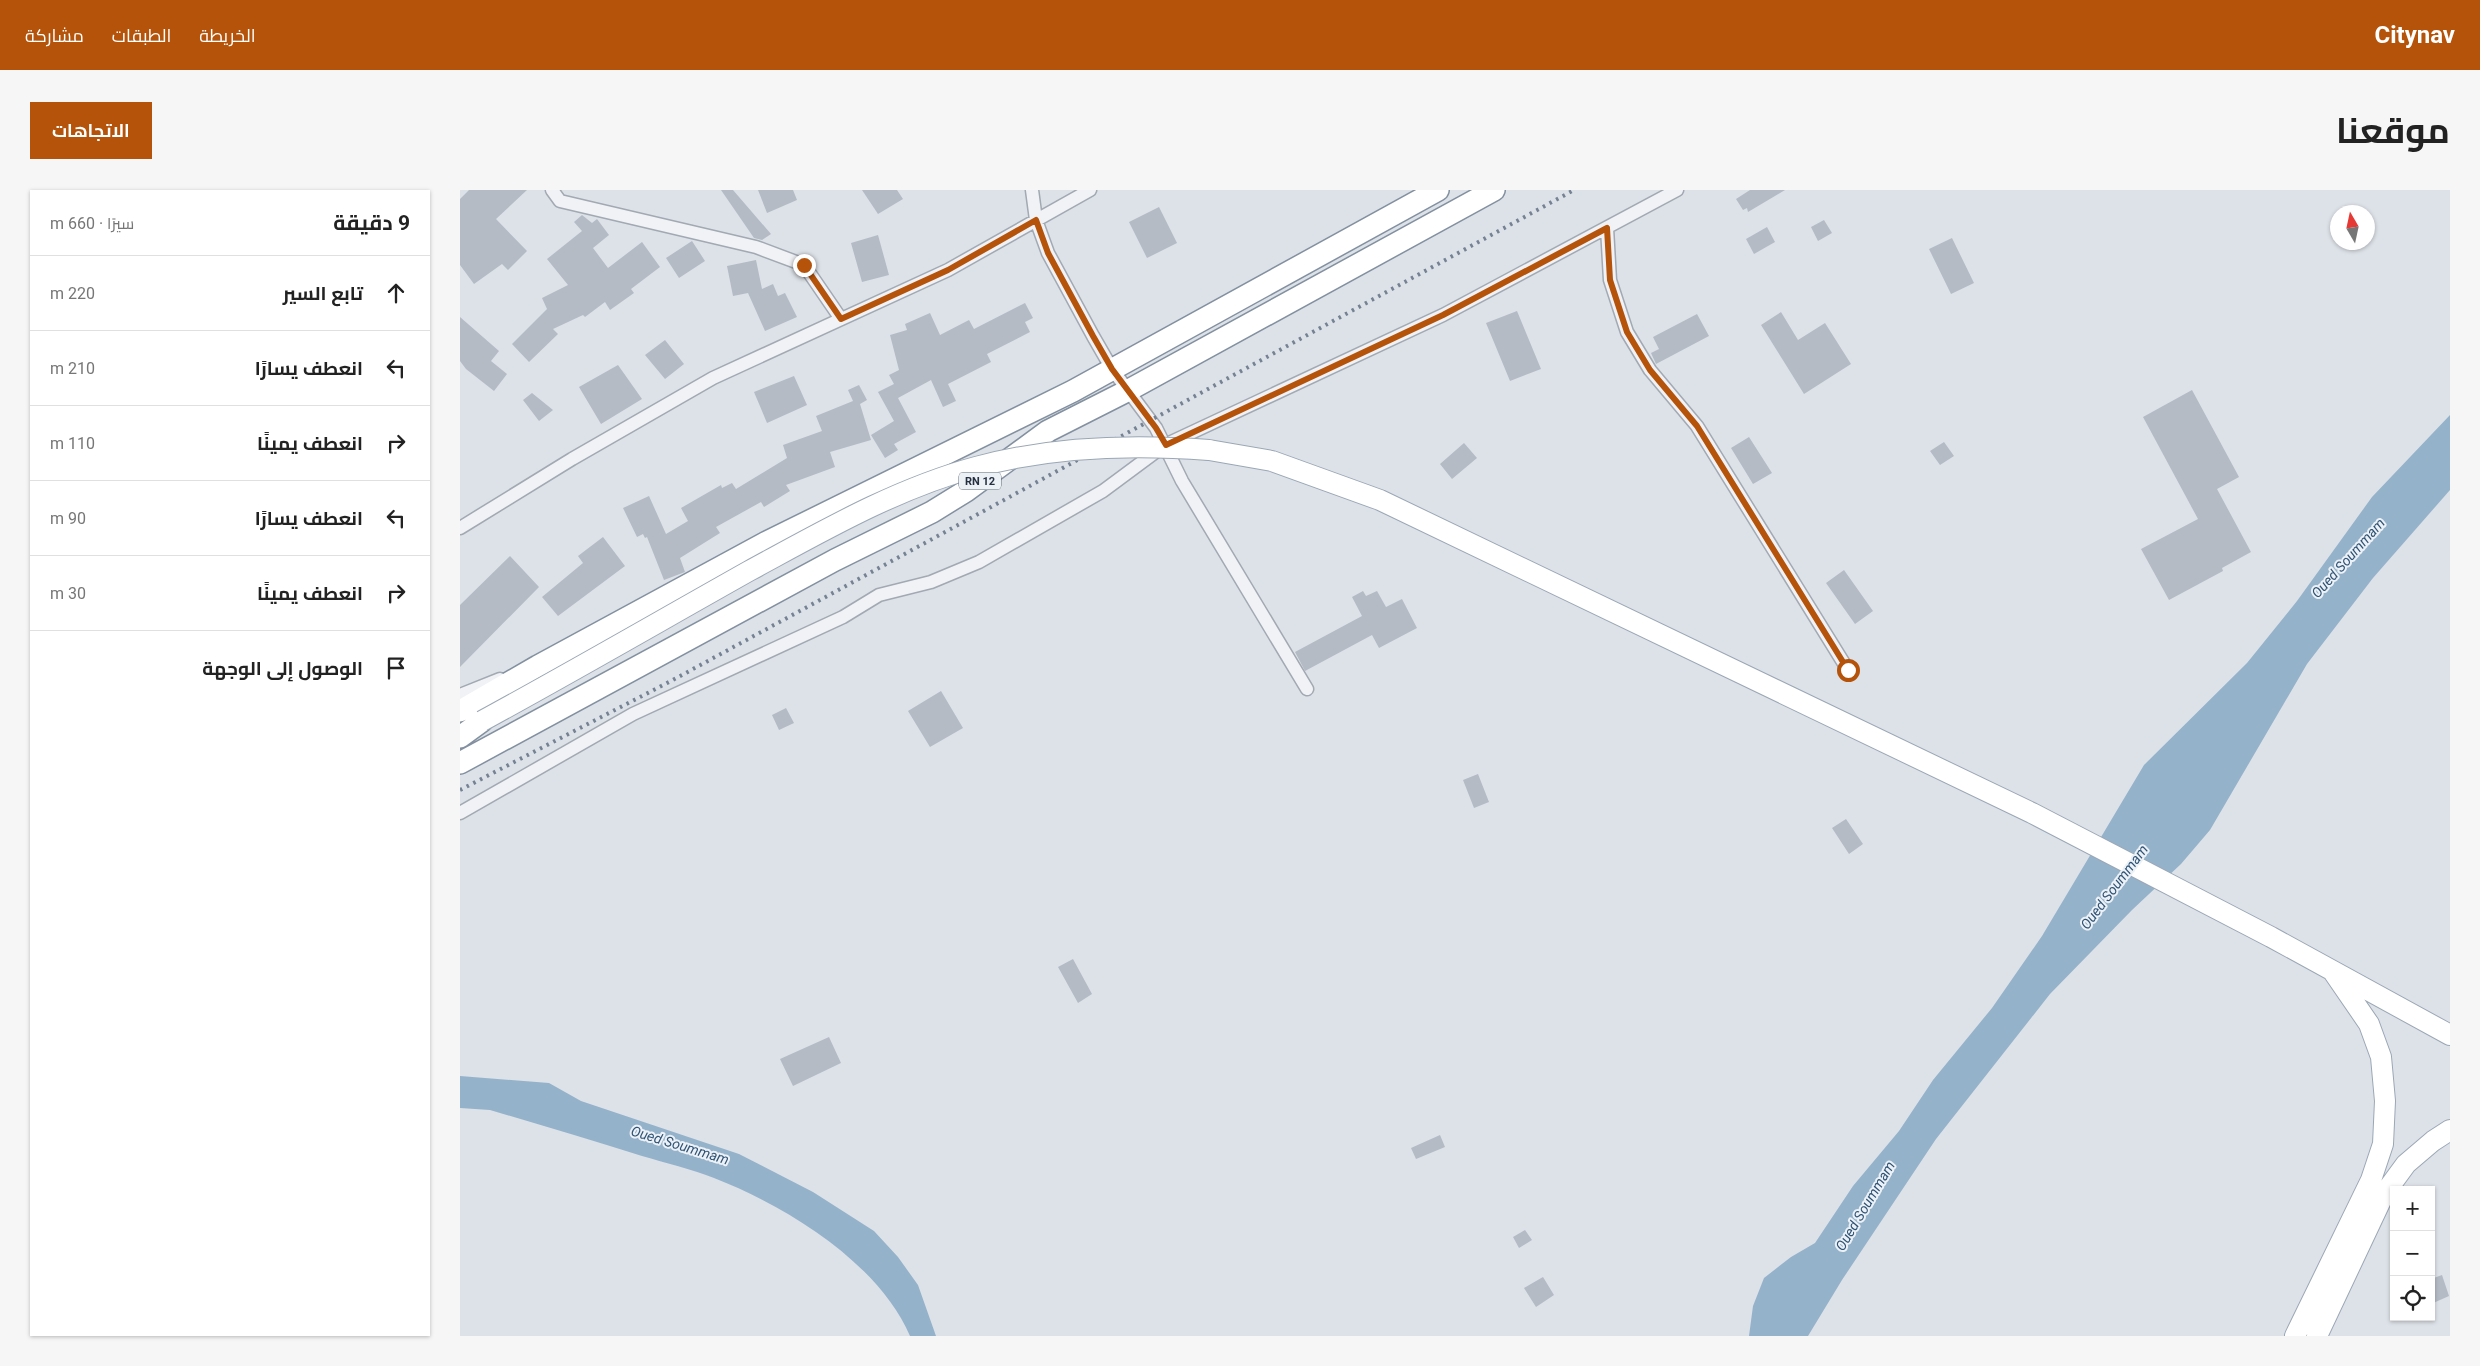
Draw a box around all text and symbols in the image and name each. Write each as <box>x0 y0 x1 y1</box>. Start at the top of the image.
text: Citynav <box>2374 21 2455 49</box>
text: مشاركة <box>25 25 84 46</box>
text: الطبقات <box>112 25 171 46</box>
text: الخريطة <box>199 25 256 46</box>
button: الاتجاهات <box>30 102 152 159</box>
text: موقعنا <box>2336 111 2450 152</box>
north arrow <box>2330 205 2375 250</box>
text: 9 دقيقة <box>333 211 410 235</box>
text: سيرًا · 660 m <box>50 214 134 233</box>
route end <box>793 254 816 277</box>
icon: ahead <box>382 279 410 307</box>
text: تابع السير <box>283 282 363 305</box>
text: 220 m <box>50 284 95 303</box>
icon: left <box>382 354 410 382</box>
text: انعطف يسارًا <box>255 357 363 380</box>
text: 210 m <box>50 359 95 378</box>
icon: right <box>382 429 410 457</box>
text: انعطف يمينًا <box>257 432 363 455</box>
text: 110 m <box>50 434 95 453</box>
road number: RN 12 <box>959 472 1001 490</box>
icon: left <box>382 504 410 532</box>
text: انعطف يسارًا <box>255 507 363 530</box>
text: 90 m <box>50 509 86 528</box>
water label: Oued Soummam <box>2308 515 2388 601</box>
icon: right <box>382 579 410 607</box>
text: انعطف يمينًا <box>257 582 363 605</box>
text: 30 m <box>50 584 86 603</box>
icon: arrive <box>382 654 410 682</box>
text: الوصول إلى الوجهة <box>202 657 363 680</box>
route start <box>1837 659 1860 682</box>
water label: Oued Soummam <box>2077 842 2151 932</box>
water label: Oued Soummam <box>629 1123 731 1168</box>
water label: Oued Soummam <box>1832 1158 1898 1254</box>
map controls <box>2390 1186 2435 1321</box>
button: + <box>2390 1186 2435 1231</box>
button: − <box>2390 1231 2435 1276</box>
button: locate <box>2390 1276 2435 1321</box>

